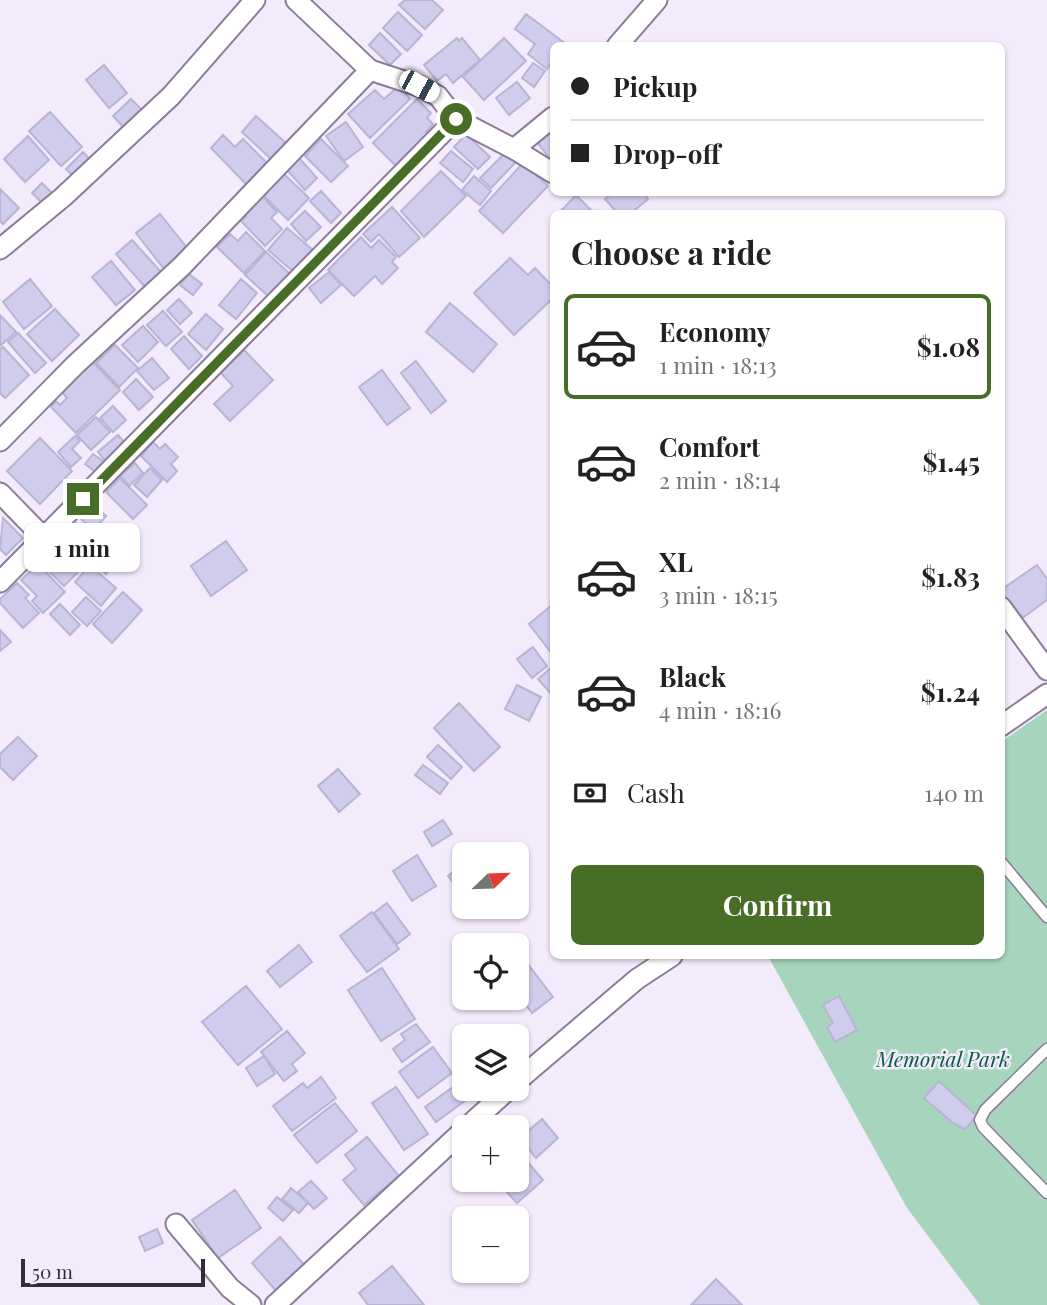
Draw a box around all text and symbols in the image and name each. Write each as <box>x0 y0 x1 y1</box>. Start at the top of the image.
car <box>396 67 443 105</box>
text: Pickup <box>613 69 697 104</box>
route start <box>440 103 472 135</box>
text: Drop-off <box>613 136 720 171</box>
text: Choose a ride <box>571 230 772 273</box>
text: Economy <box>659 314 770 349</box>
icon: car <box>575 315 638 378</box>
text: $1.08 <box>917 329 980 364</box>
text: 1 min · 18:13 <box>659 349 777 380</box>
text: Comfort <box>659 429 760 464</box>
icon: car <box>575 430 638 493</box>
text: $1.45 <box>922 444 980 479</box>
text: 2 min · 18:14 <box>659 464 781 495</box>
route end <box>67 483 99 515</box>
callout: 1 min <box>25 524 141 572</box>
text: 1 min <box>54 532 110 563</box>
text: XL <box>659 544 693 579</box>
icon: car <box>575 545 638 608</box>
text: $1.83 <box>921 559 980 594</box>
text: 3 min · 18:15 <box>659 579 778 610</box>
text: Black <box>659 659 726 694</box>
icon: car <box>575 660 638 723</box>
text: $1.24 <box>921 674 980 709</box>
text: 4 min · 18:16 <box>659 694 782 725</box>
icon: cash <box>571 774 609 812</box>
text: Cash <box>627 775 685 810</box>
text: 140 m <box>924 777 984 808</box>
north arrow <box>452 842 528 919</box>
map controls <box>452 842 529 1283</box>
button: Confirm <box>571 865 984 945</box>
button: locate <box>452 933 529 1010</box>
button: layers <box>452 1024 529 1101</box>
park label: Memorial Park <box>875 1044 1010 1072</box>
button: + <box>452 1115 529 1192</box>
button: − <box>452 1206 529 1283</box>
scale bar <box>21 1256 205 1288</box>
text: 50 m <box>32 1258 73 1284</box>

